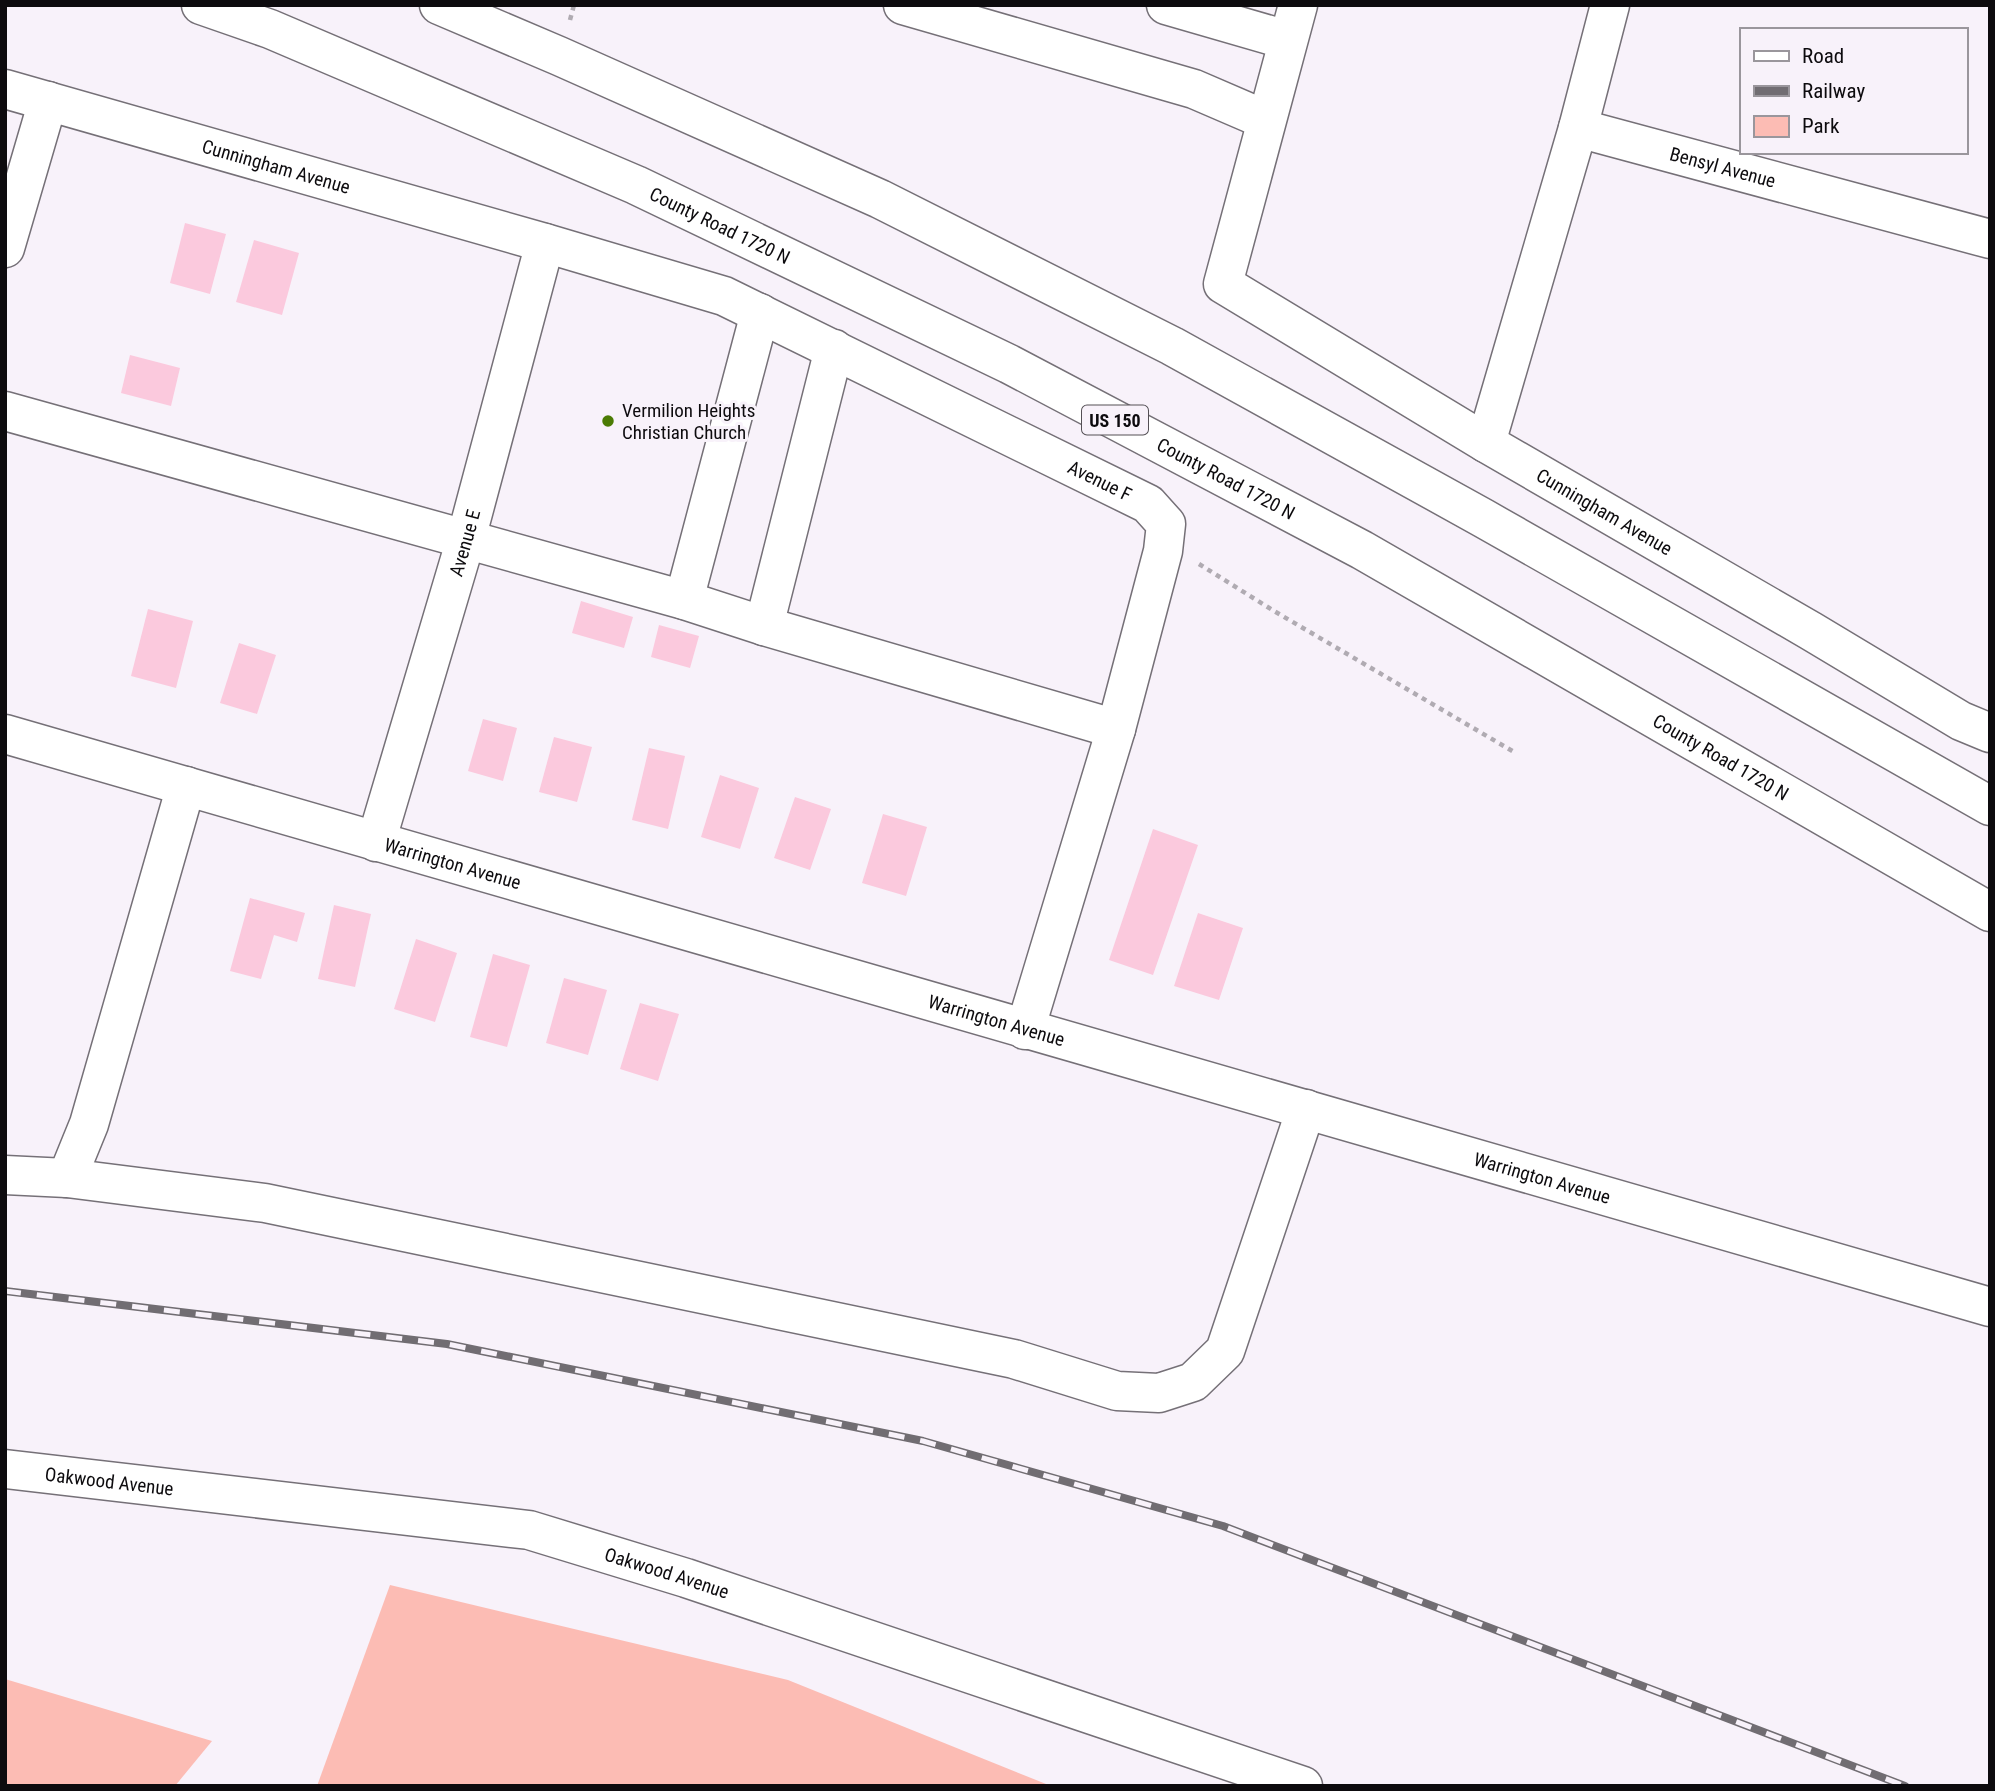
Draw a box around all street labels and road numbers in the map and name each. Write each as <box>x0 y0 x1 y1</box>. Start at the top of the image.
street label: Cunningham Avenue <box>199 134 353 198</box>
street label: Bensyl Avenue <box>1667 142 1778 192</box>
street label: County Road 1720 N <box>646 182 794 269</box>
road number: US 150 <box>1082 406 1148 434</box>
street label: County Road 1720 N <box>1153 433 1299 524</box>
street label: Avenue F <box>1064 455 1136 506</box>
street label: Cunningham Avenue <box>1532 463 1676 560</box>
street label: Avenue E <box>444 507 485 579</box>
street label: County Road 1720 N <box>1649 709 1793 805</box>
street label: Warrington Avenue <box>382 833 524 894</box>
street label: Warrington Avenue <box>926 990 1068 1051</box>
street label: Warrington Avenue <box>1471 1147 1613 1208</box>
street label: Oakwood Avenue <box>44 1462 175 1500</box>
street label: Oakwood Avenue <box>602 1542 732 1603</box>

